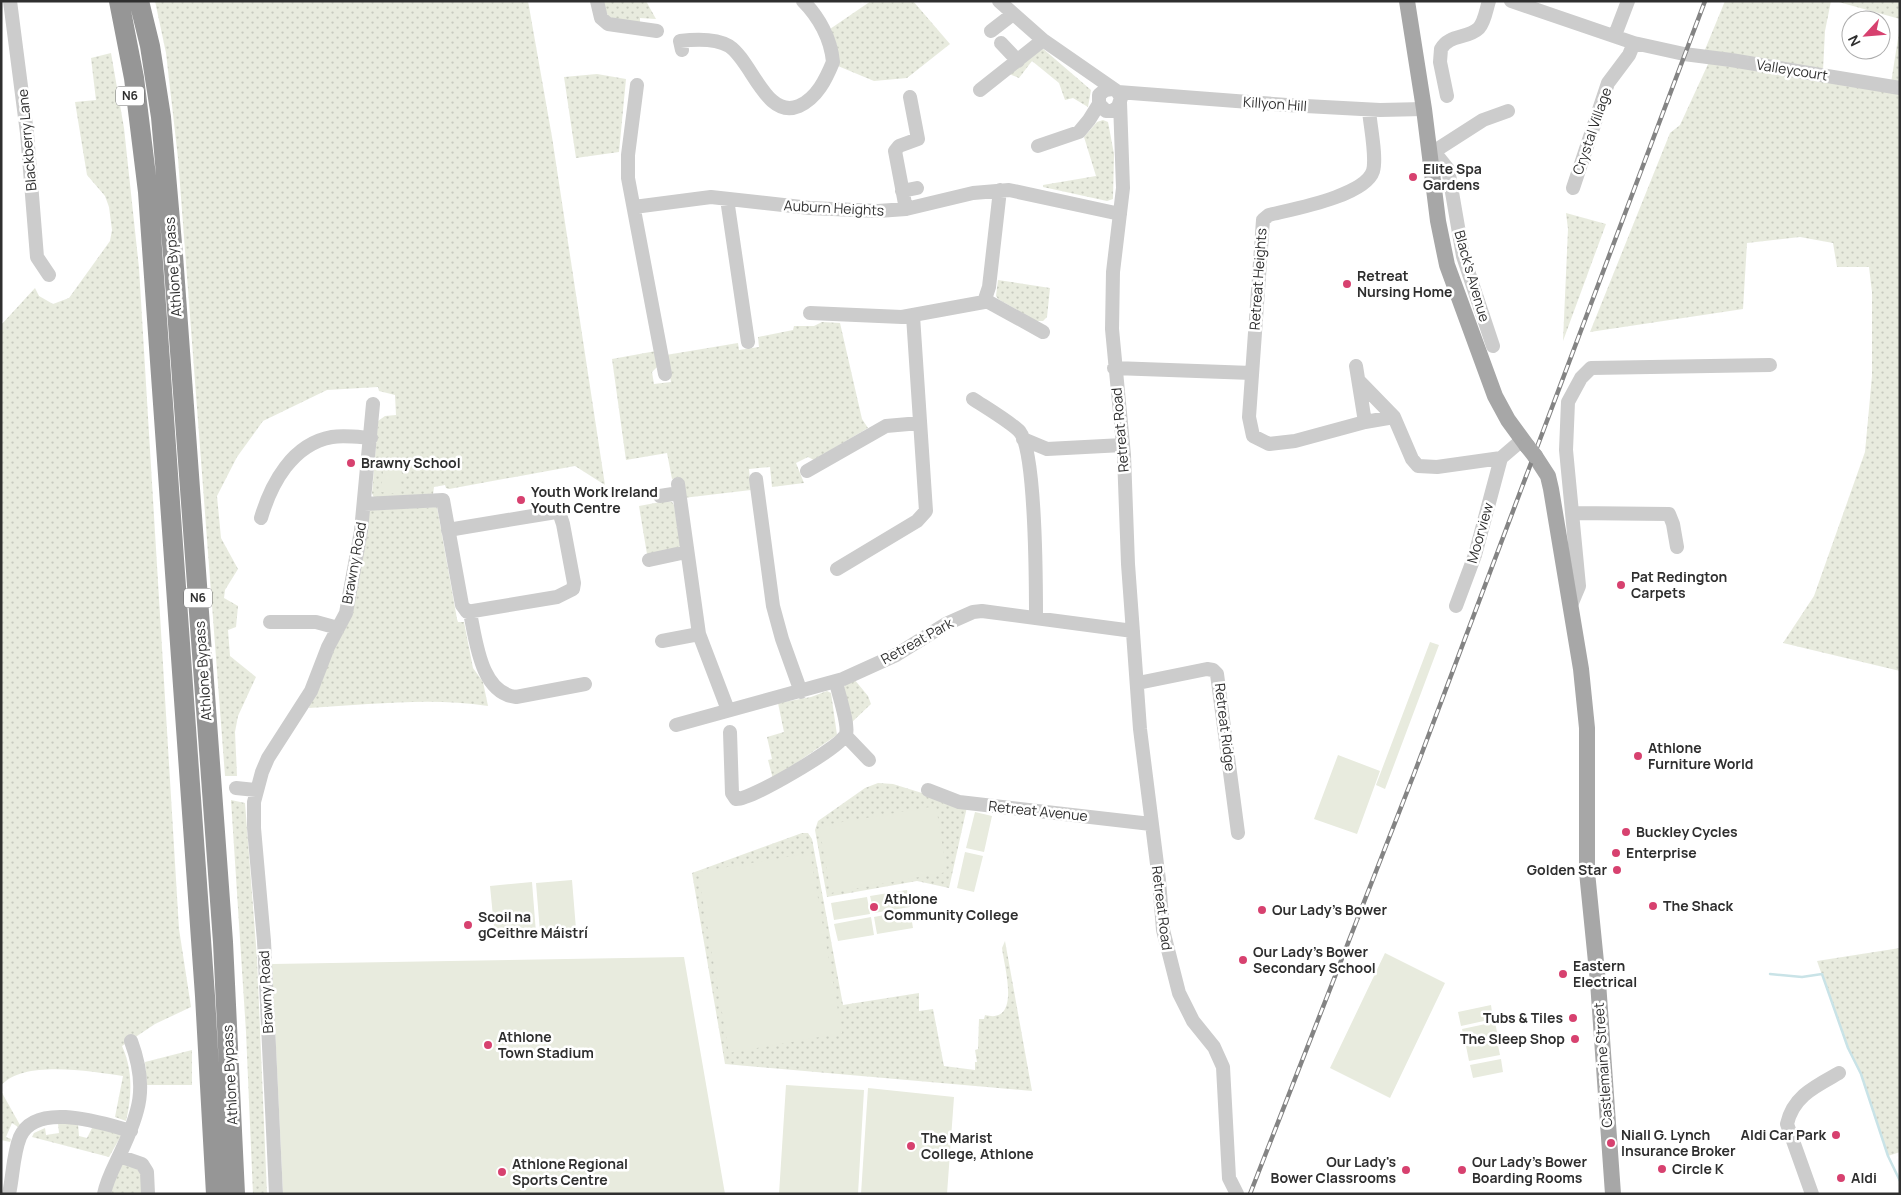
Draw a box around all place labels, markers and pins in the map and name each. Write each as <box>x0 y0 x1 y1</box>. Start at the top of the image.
place label: Elite Spa Gardens <box>1423 159 1482 194</box>
marker: Elite Spa Gardens <box>1407 171 1419 183</box>
place label: Retreat Nursing Home <box>1357 266 1452 301</box>
marker: Retreat Nursing Home <box>1341 278 1353 290</box>
place label: Brawny School <box>361 453 461 472</box>
marker: Brawny School <box>345 457 357 469</box>
place label: Youth Work Ireland Youth Centre <box>531 482 658 517</box>
marker: Youth Work Ireland Youth Centre <box>515 494 527 506</box>
place label: Pat Redington Carpets <box>1631 567 1727 602</box>
marker: Pat Redington Carpets <box>1615 579 1627 591</box>
place label: Athlone Furniture World <box>1648 738 1753 773</box>
marker: Athlone Furniture World <box>1632 750 1644 762</box>
place label: Buckley Cycles <box>1636 822 1738 841</box>
marker: Buckley Cycles <box>1620 826 1632 838</box>
place label: Enterprise <box>1626 843 1697 862</box>
marker: Enterprise <box>1610 847 1622 859</box>
place label: Golden Star <box>1527 860 1607 879</box>
marker: Golden Star <box>1611 864 1623 876</box>
place label: Athlone Community College <box>884 889 1018 924</box>
place label: The Shack <box>1663 896 1734 915</box>
place label: Our Lady's Bower <box>1272 900 1387 919</box>
marker: The Shack <box>1647 900 1659 912</box>
marker: Athlone Community College <box>868 901 880 913</box>
marker: Our Lady's Bower <box>1256 904 1268 916</box>
place label: Scoil na gCeithre Máistrí <box>478 907 588 942</box>
marker: Scoil na gCeithre Máistrí <box>462 919 474 931</box>
place label: Our Lady's Bower Secondary School <box>1253 942 1376 977</box>
marker: Our Lady's Bower Secondary School <box>1237 954 1249 966</box>
place label: Eastern Electrical <box>1573 956 1637 991</box>
marker: Eastern Electrical <box>1557 968 1569 980</box>
place label: Tubs & Tiles <box>1483 1008 1563 1027</box>
marker: Tubs & Tiles <box>1567 1012 1579 1024</box>
place label: Athlone Town Stadium <box>498 1027 594 1062</box>
place label: The Sleep Shop <box>1460 1029 1565 1048</box>
marker: The Sleep Shop <box>1569 1033 1581 1045</box>
marker: Athlone Town Stadium <box>482 1039 494 1051</box>
place label: Niall G. Lynch Insurance Broker <box>1621 1125 1736 1160</box>
place label: Aldi Car Park <box>1741 1125 1826 1144</box>
place label: The Marist College, Athlone <box>921 1128 1034 1163</box>
marker: Aldi Car Park <box>1830 1129 1842 1141</box>
marker: Niall G. Lynch Insurance Broker <box>1605 1137 1617 1149</box>
marker: The Marist College, Athlone <box>905 1140 917 1152</box>
place label: Our Lady's Bower Classrooms <box>1271 1152 1396 1187</box>
place label: Our Lady's Bower Boarding Rooms <box>1472 1152 1587 1187</box>
place label: Athlone Regional Sports Centre <box>512 1154 628 1189</box>
place label: Circle K <box>1672 1159 1725 1178</box>
marker: Circle K <box>1656 1163 1668 1175</box>
marker: Our Lady's Bower Classrooms <box>1400 1164 1412 1176</box>
marker: Our Lady's Bower Boarding Rooms <box>1456 1164 1468 1176</box>
marker: Athlone Regional Sports Centre <box>496 1166 508 1178</box>
place label: Aldi <box>1851 1168 1877 1187</box>
marker: Aldi <box>1835 1172 1847 1184</box>

